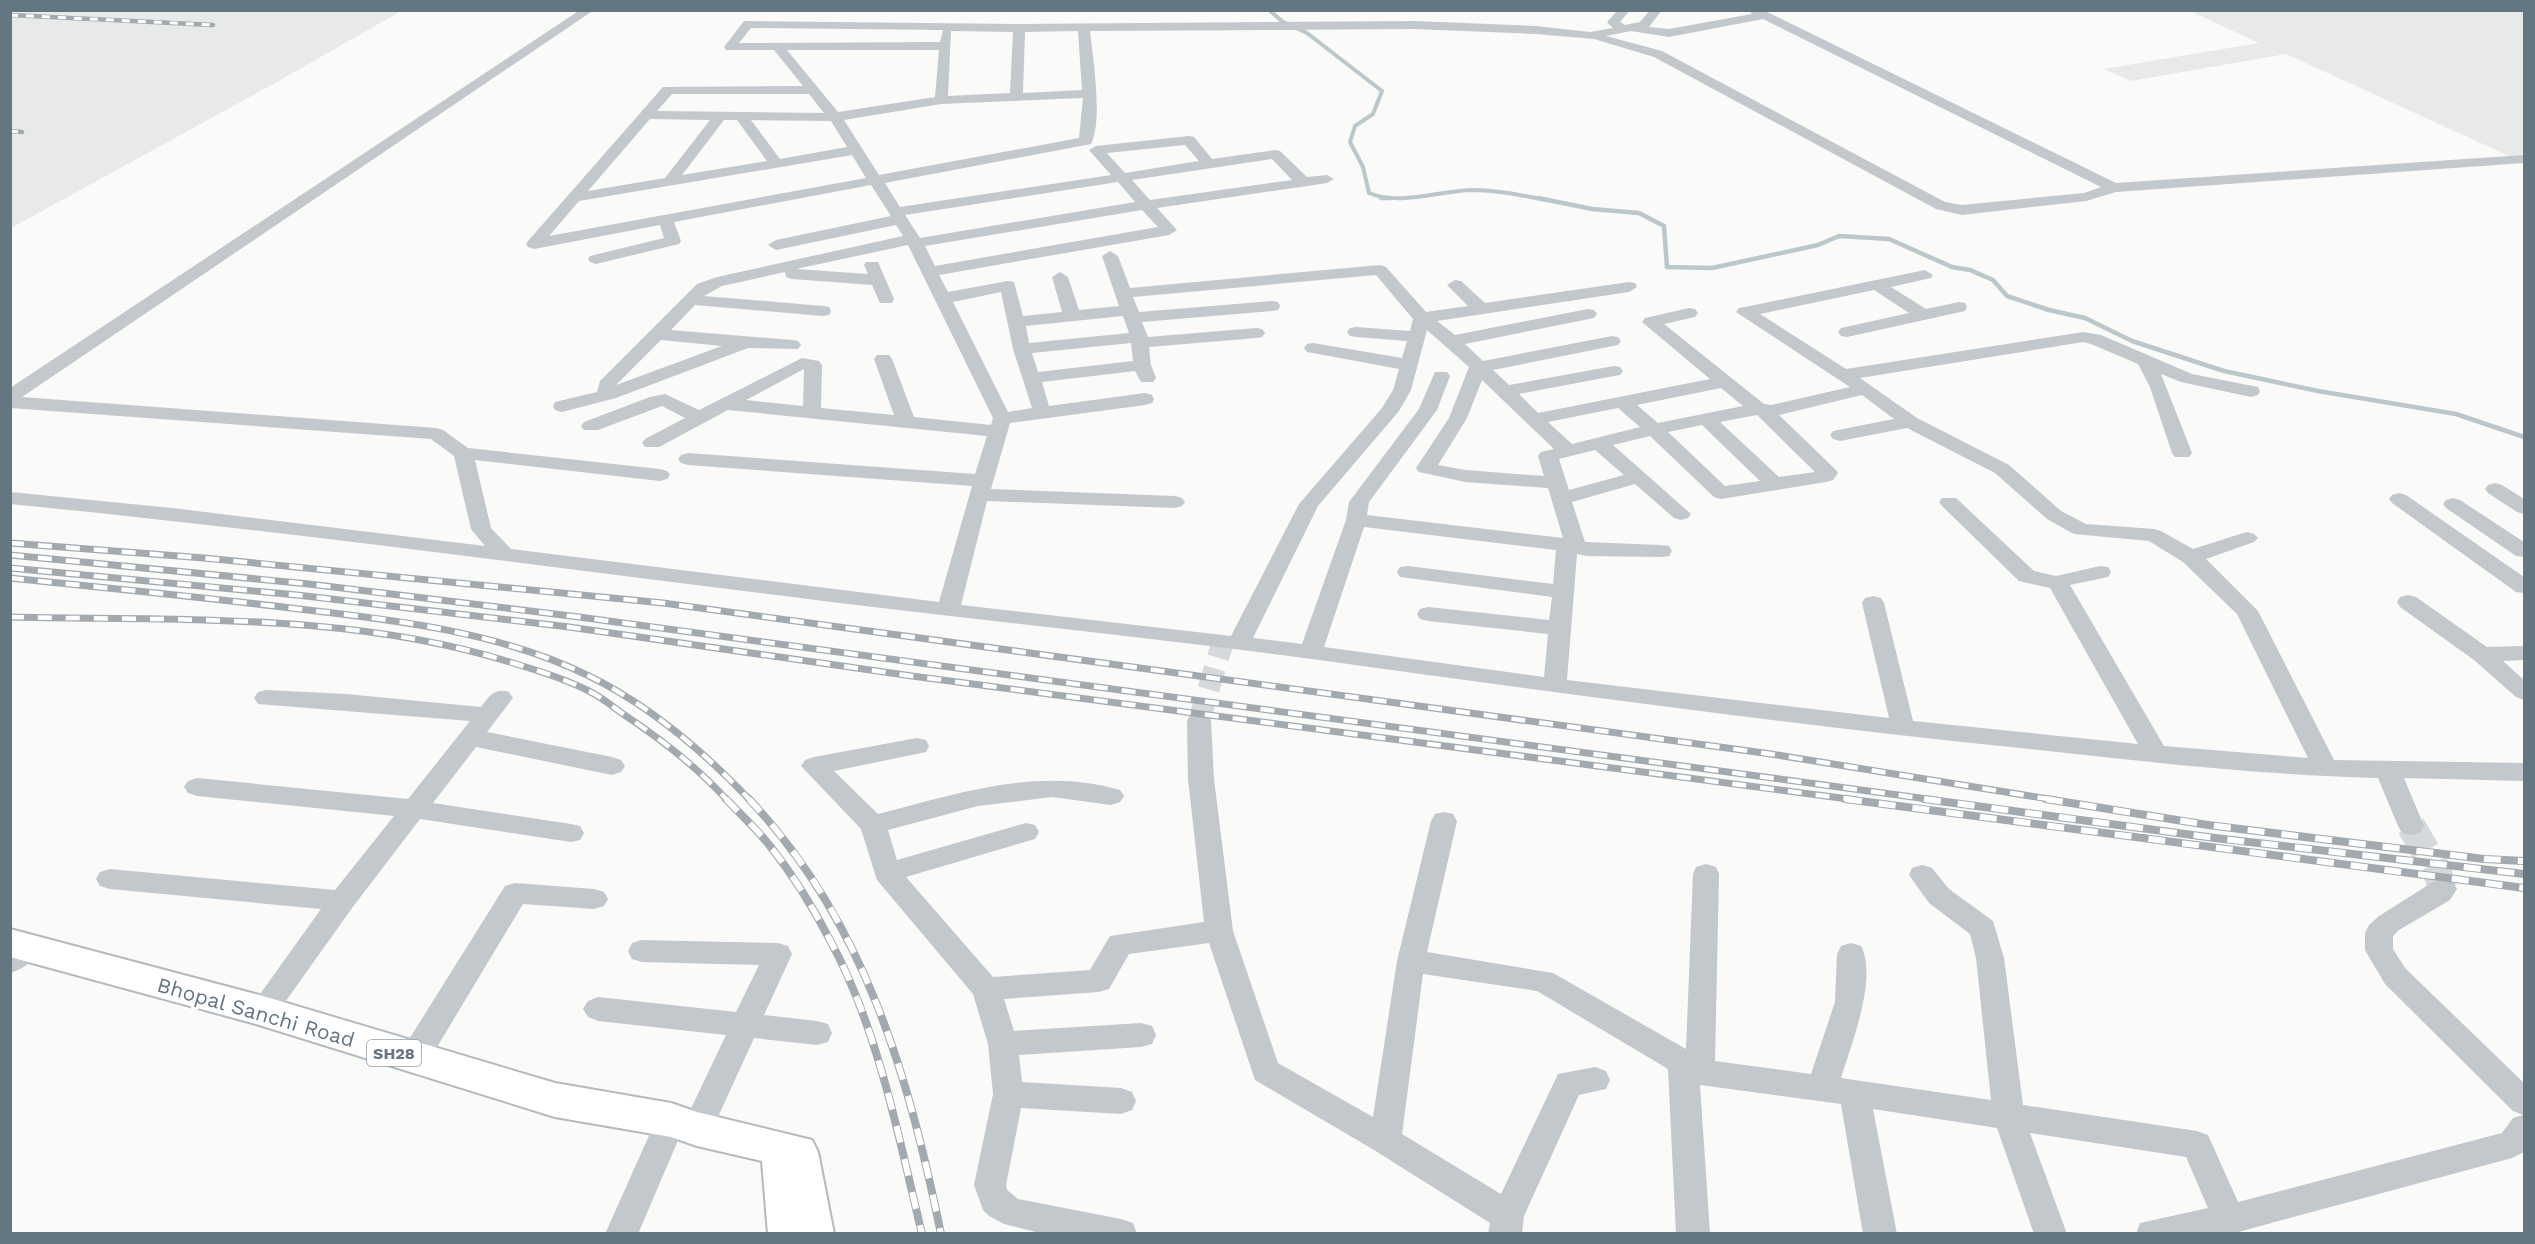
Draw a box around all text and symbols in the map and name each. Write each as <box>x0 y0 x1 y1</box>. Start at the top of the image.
street label: Bhopal Sanchi Road <box>154 972 358 1052</box>
road number: SH28 <box>367 1040 421 1066</box>

